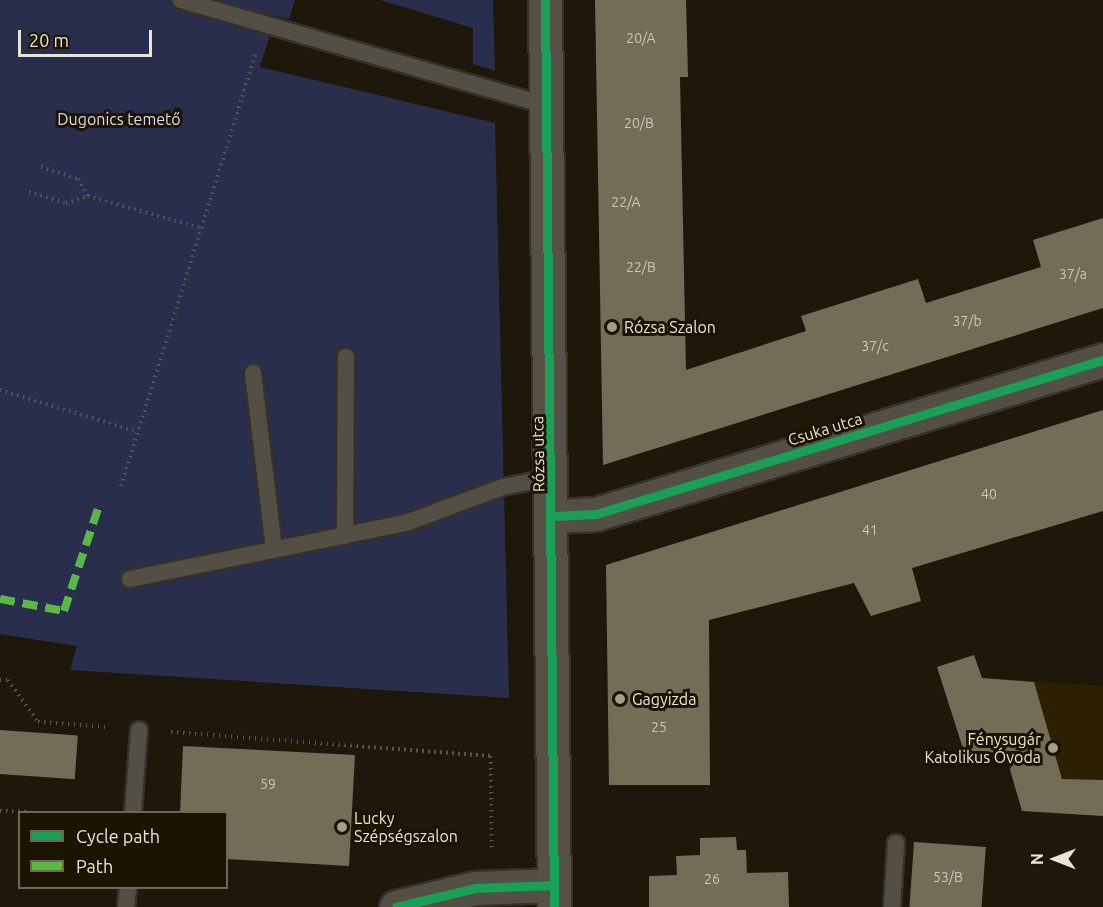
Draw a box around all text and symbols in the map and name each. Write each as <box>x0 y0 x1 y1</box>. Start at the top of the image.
scale bar <box>21 18 154 56</box>
text: 20 m <box>29 30 69 50</box>
house number: 20/A <box>626 30 656 46</box>
park label: Dugonics temető <box>57 109 181 129</box>
house number: 20/B <box>624 115 654 131</box>
house number: 22/A <box>611 194 641 210</box>
house number: 22/B <box>626 259 656 275</box>
house number: 37/a <box>1059 266 1087 282</box>
house number: 37/b <box>952 313 982 329</box>
place label: Rózsa Szalon <box>624 317 716 337</box>
marker: Rózsa Szalon <box>605 320 619 334</box>
house number: 37/c <box>861 338 889 354</box>
street label: Csuka utca <box>785 409 865 449</box>
street label: Rózsa utca <box>528 416 548 492</box>
house number: 40 <box>981 486 997 502</box>
house number: 41 <box>862 522 878 538</box>
place label: Gagyizda <box>632 689 696 709</box>
marker: Gagyizda <box>613 692 627 706</box>
house number: 25 <box>651 719 667 735</box>
place label: Fénysugár Katolikus Óvoda <box>924 729 1041 767</box>
marker: Fénysugár Katolikus Óvoda <box>1046 741 1060 755</box>
house number: 59 <box>260 776 276 792</box>
place label: Lucky Szépségszalon <box>354 808 458 846</box>
legend <box>18 811 228 889</box>
marker: Lucky Szépségszalon <box>335 820 349 834</box>
text: Cycle path <box>76 826 160 846</box>
north arrow <box>1025 829 1085 889</box>
text: N <box>1028 853 1046 865</box>
text: Path <box>76 856 113 876</box>
house number: 53/B <box>933 869 963 885</box>
house number: 26 <box>704 871 720 887</box>

